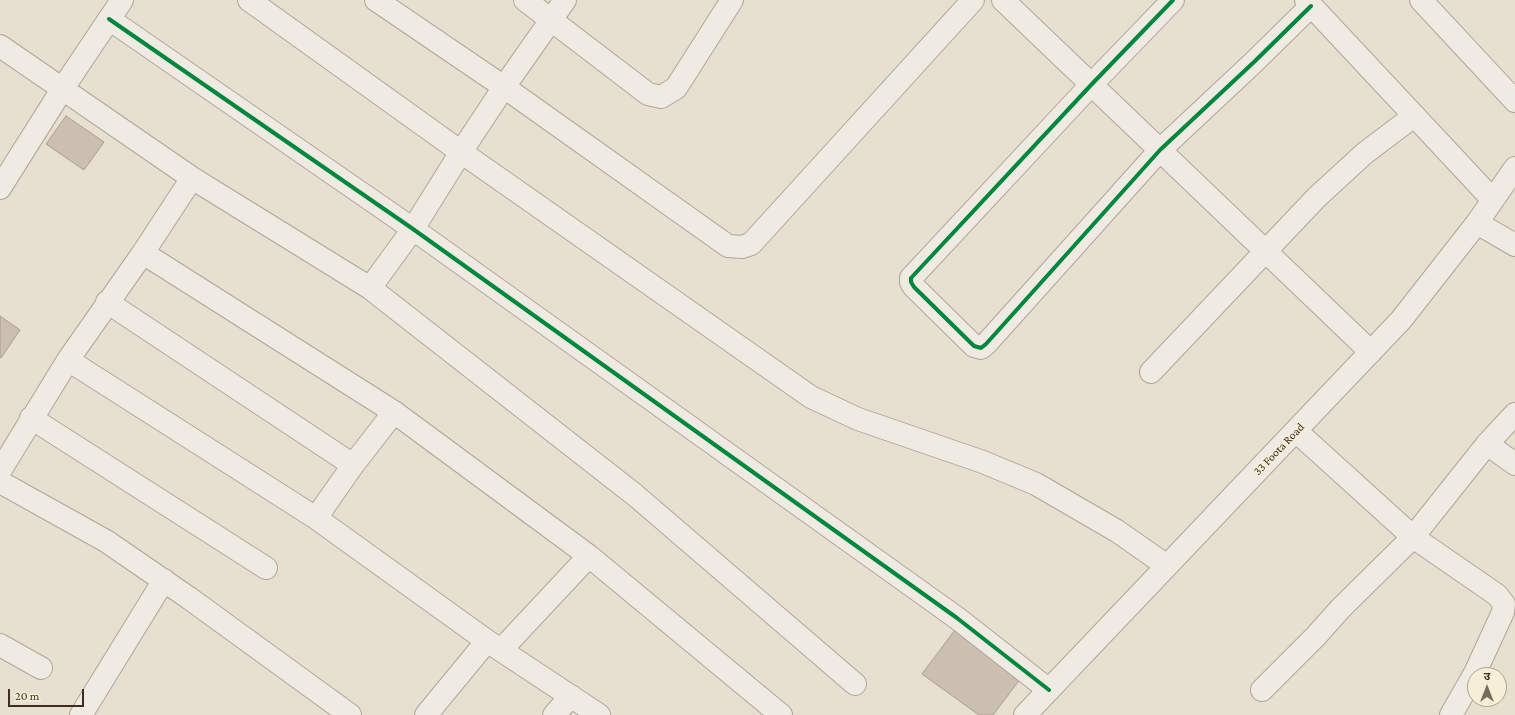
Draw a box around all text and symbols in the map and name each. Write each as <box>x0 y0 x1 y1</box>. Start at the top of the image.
street label: 33 Foota Road <box>1250 420 1308 478</box>
north arrow <box>1467 667 1507 707</box>
text: उ <box>1484 670 1490 682</box>
scale bar <box>10 681 86 707</box>
text: 20 m <box>15 689 39 703</box>

